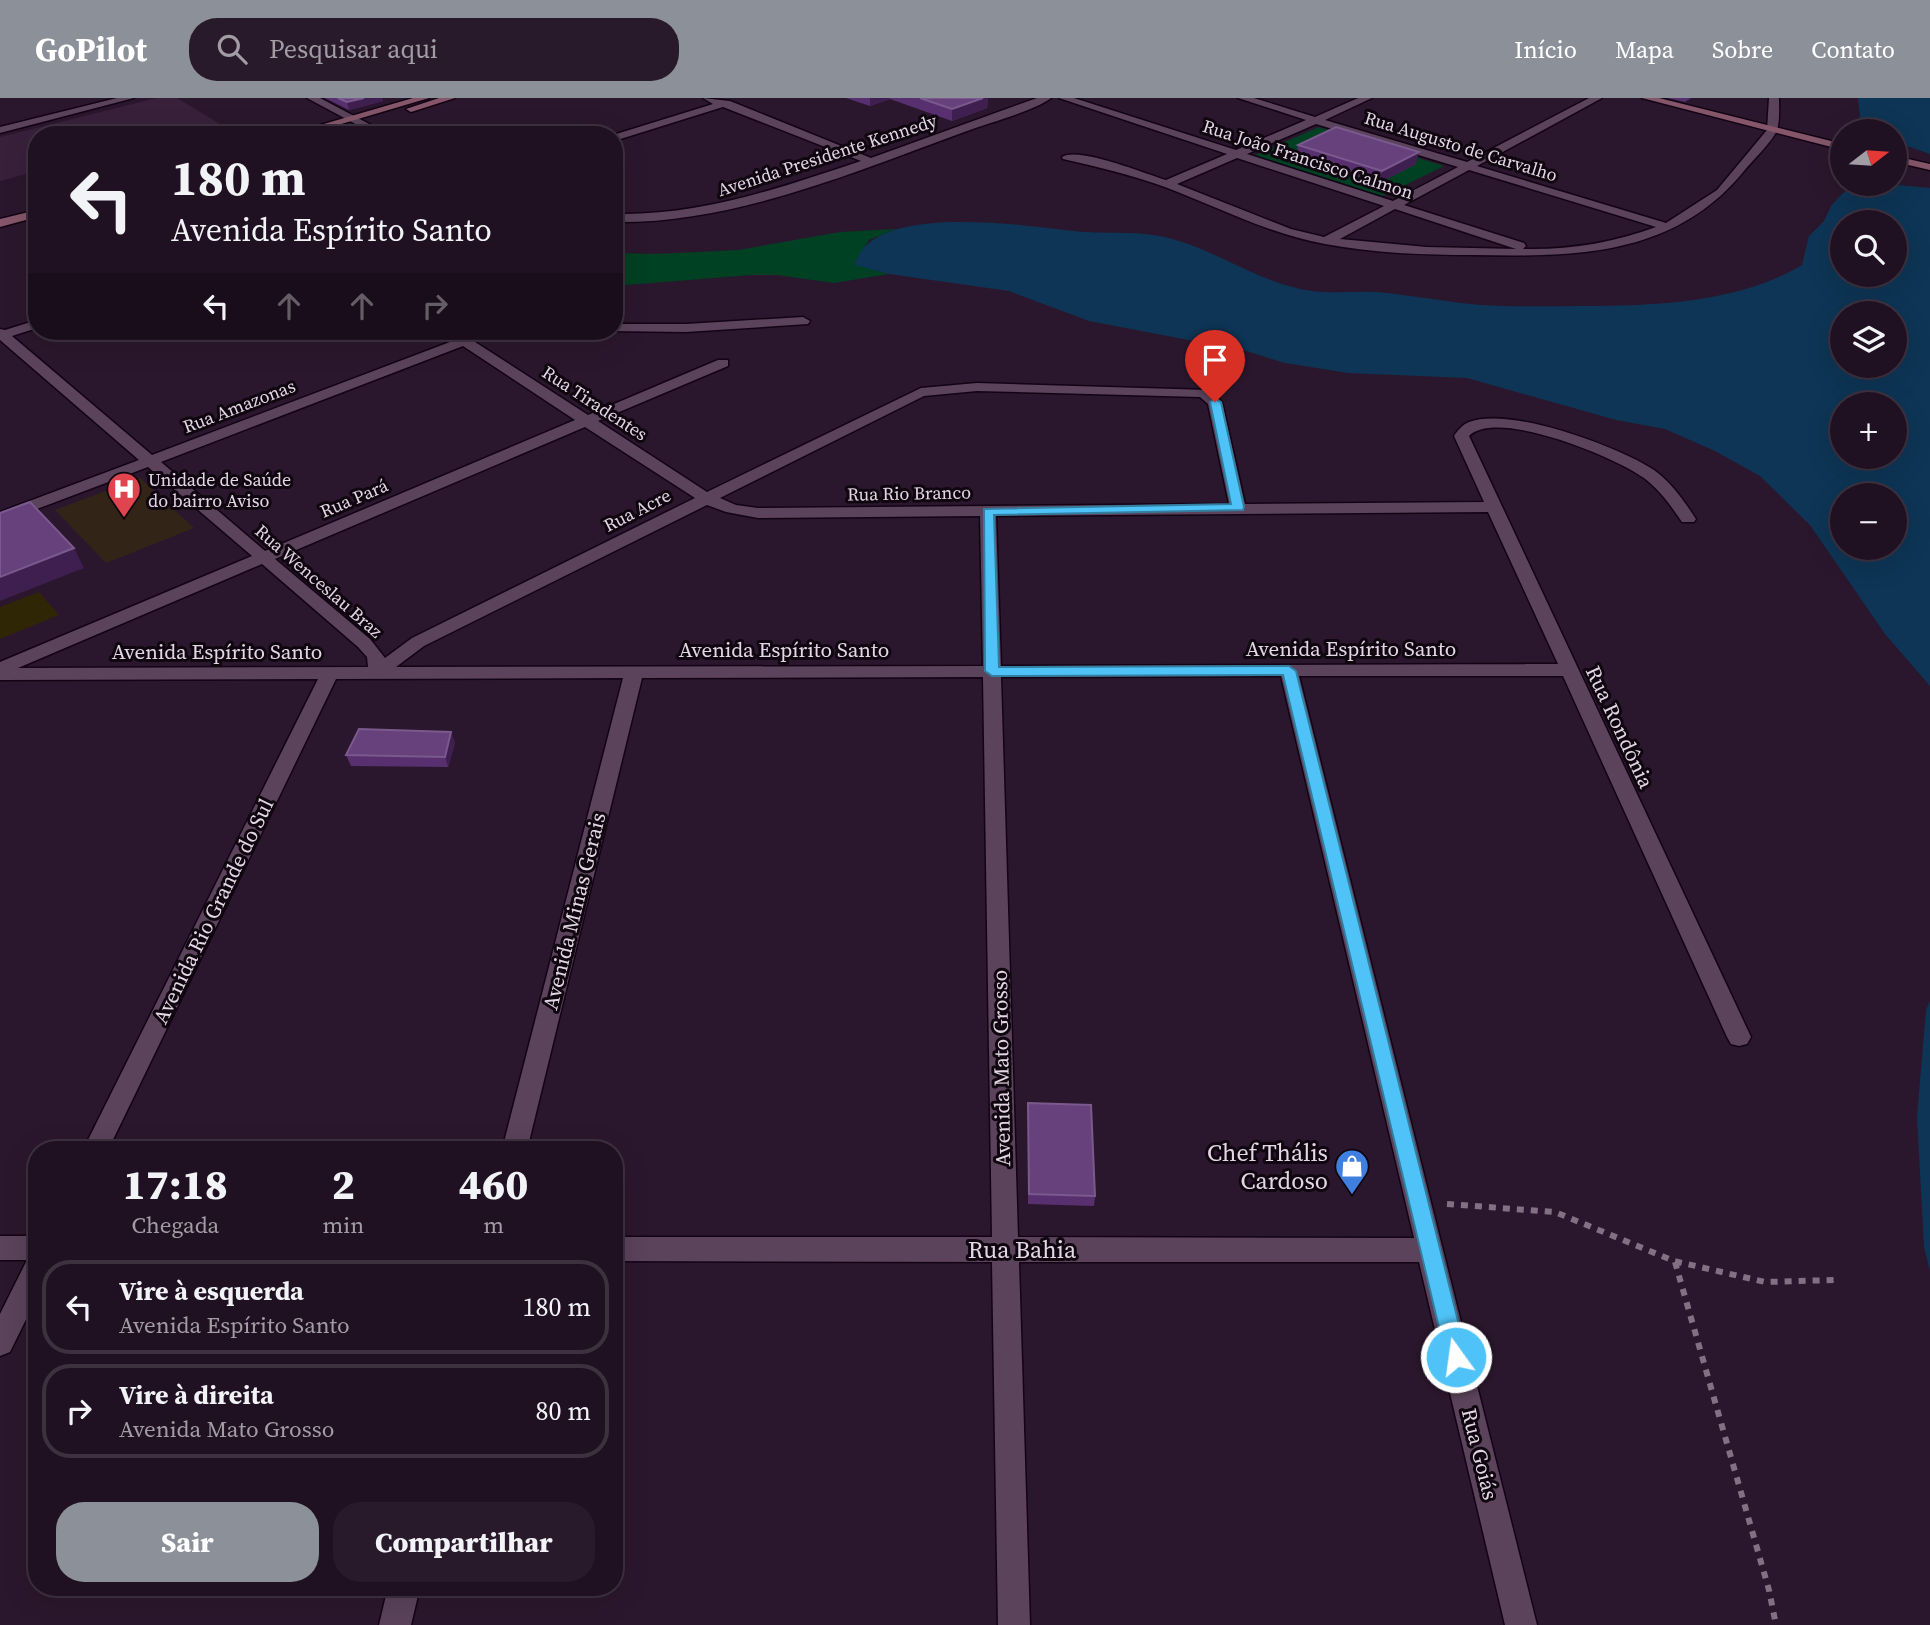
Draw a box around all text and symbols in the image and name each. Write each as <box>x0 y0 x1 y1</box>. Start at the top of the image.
search box <box>189 18 679 81</box>
text: GoPilot <box>35 27 147 72</box>
icon: search <box>213 30 251 68</box>
text: Pesquisar aqui <box>269 31 438 67</box>
text: Início <box>1514 33 1577 66</box>
text: Mapa <box>1615 33 1674 66</box>
text: Sobre <box>1712 33 1773 66</box>
text: Contato <box>1811 33 1895 66</box>
street label: Rua Augusto de Carvalho <box>1361 105 1561 187</box>
street label: Avenida Presidente Kennedy <box>714 107 941 202</box>
street label: Rua João Francisco Calmon <box>1200 113 1417 205</box>
north arrow <box>1830 119 1908 196</box>
map controls <box>1830 119 1907 560</box>
text: 180 m <box>171 144 306 211</box>
icon: left <box>56 154 147 245</box>
text: Avenida Espírito Santo <box>171 208 492 252</box>
button: search <box>1830 210 1907 287</box>
icon: left <box>197 287 235 325</box>
icon: ahead <box>270 287 308 325</box>
icon: ahead <box>343 287 381 325</box>
icon: right <box>416 287 454 325</box>
button: layers <box>1830 301 1907 378</box>
pin <box>1185 330 1245 402</box>
icon: arrive <box>1196 341 1234 379</box>
street label: Rua Tiradentes <box>538 360 653 446</box>
street label: Rua Amazonas <box>179 373 299 439</box>
button: + <box>1830 392 1907 469</box>
place label: Unidade de Saúde do bairro Aviso <box>148 467 291 513</box>
hospital icon: Unidade de Saúde do bairro Aviso <box>105 470 143 519</box>
street label: Rua Pará <box>316 472 393 523</box>
street label: Rua Rio Branco <box>847 479 971 507</box>
street label: Rua Acre <box>599 482 675 538</box>
button: − <box>1830 483 1907 560</box>
street label: Rua Wenceslau Braz <box>250 519 388 643</box>
street label: Avenida Espírito Santo <box>1246 634 1456 663</box>
street label: Avenida Espírito Santo <box>679 635 889 664</box>
street label: Avenida Espírito Santo <box>112 637 322 666</box>
street label: Rua Rondônia <box>1579 661 1661 793</box>
street label: Avenida Rio Grande do Sul <box>146 793 280 1029</box>
street label: Avenida Minas Gerais <box>535 809 613 1013</box>
street label: Avenida Mato Grosso <box>985 969 1017 1167</box>
place label: Chef Thális Cardoso <box>1207 1136 1328 1197</box>
shop icon: Chef Thális Cardoso <box>1333 1147 1371 1196</box>
text: 17:18 <box>123 1155 228 1213</box>
text: 2 <box>332 1155 355 1213</box>
text: 460 <box>459 1155 528 1213</box>
text: Chegada <box>131 1209 219 1241</box>
text: min <box>323 1209 364 1241</box>
text: m <box>483 1209 504 1241</box>
street label: Rua Bahia <box>968 1233 1077 1266</box>
text: Vire à esquerda <box>119 1273 304 1309</box>
icon: left <box>60 1288 98 1326</box>
text: 180 m <box>523 1289 591 1325</box>
text: Avenida Espírito Santo <box>119 1309 350 1341</box>
position arrow <box>1419 1320 1493 1394</box>
text: Vire à direita <box>119 1377 274 1413</box>
icon: right <box>60 1392 98 1430</box>
text: 80 m <box>536 1393 591 1429</box>
street label: Rua Goiás <box>1455 1405 1505 1503</box>
text: Avenida Mato Grosso <box>119 1413 334 1445</box>
button: Sair <box>56 1502 319 1582</box>
button: Compartilhar <box>333 1502 595 1582</box>

